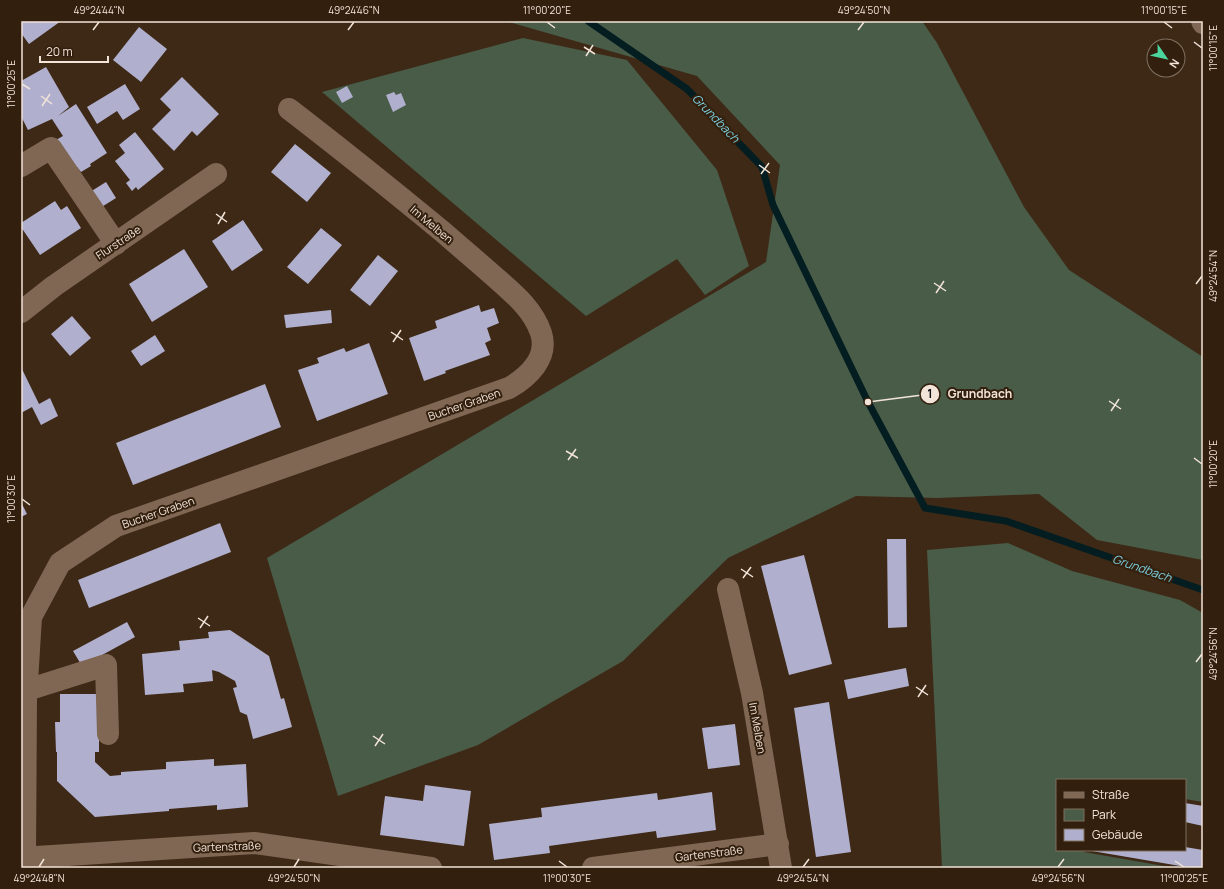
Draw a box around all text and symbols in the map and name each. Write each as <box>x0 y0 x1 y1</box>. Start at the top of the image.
text: 49°24'44"N <box>74 3 125 17</box>
text: 49°24'46"N <box>328 3 380 17</box>
text: 11°00'20"E <box>523 3 571 17</box>
text: 49°24'50"N <box>838 3 890 17</box>
text: 11°00'15"E <box>1141 3 1187 17</box>
text: 11°00'15"E <box>1206 25 1220 71</box>
scale bar <box>40 38 108 64</box>
north arrow <box>1146 38 1186 78</box>
text: 20 m <box>46 43 73 60</box>
text: N <box>1166 56 1183 71</box>
text: 11°00'25"E <box>4 60 18 108</box>
water label: Grundbach <box>688 90 744 147</box>
street label: Im Melben <box>407 202 457 246</box>
street label: Flurstraße <box>92 221 144 263</box>
text: 49°24'54"N <box>1206 250 1220 302</box>
callout: Grundbach <box>920 382 1020 406</box>
street label: Bucher Graben <box>426 385 502 423</box>
text: 1 <box>927 385 933 402</box>
text: Grundbach <box>948 385 1012 402</box>
text: 11°00'20"E <box>1206 440 1220 488</box>
text: 11°00'30"E <box>4 475 18 523</box>
street label: Bucher Graben <box>120 493 196 531</box>
water label: Grundbach <box>1110 550 1175 586</box>
text: 49°24'56"N <box>1206 628 1220 680</box>
street label: Im Melben <box>746 701 770 755</box>
legend <box>1056 779 1186 851</box>
text: Straße <box>1092 786 1129 803</box>
text: Park <box>1092 806 1117 823</box>
text: Gebäude <box>1092 826 1143 843</box>
street label: Gartenstraße <box>193 837 262 855</box>
street label: Gartenstraße <box>674 841 744 865</box>
text: 49°24'48"N <box>14 871 65 885</box>
text: 49°24'50"N <box>268 871 320 885</box>
text: 11°00'30"E <box>543 871 591 885</box>
text: 49°24'54"N <box>777 871 829 885</box>
text: 49°24'56"N <box>1032 871 1084 885</box>
text: 11°00'25"E <box>1160 871 1208 885</box>

